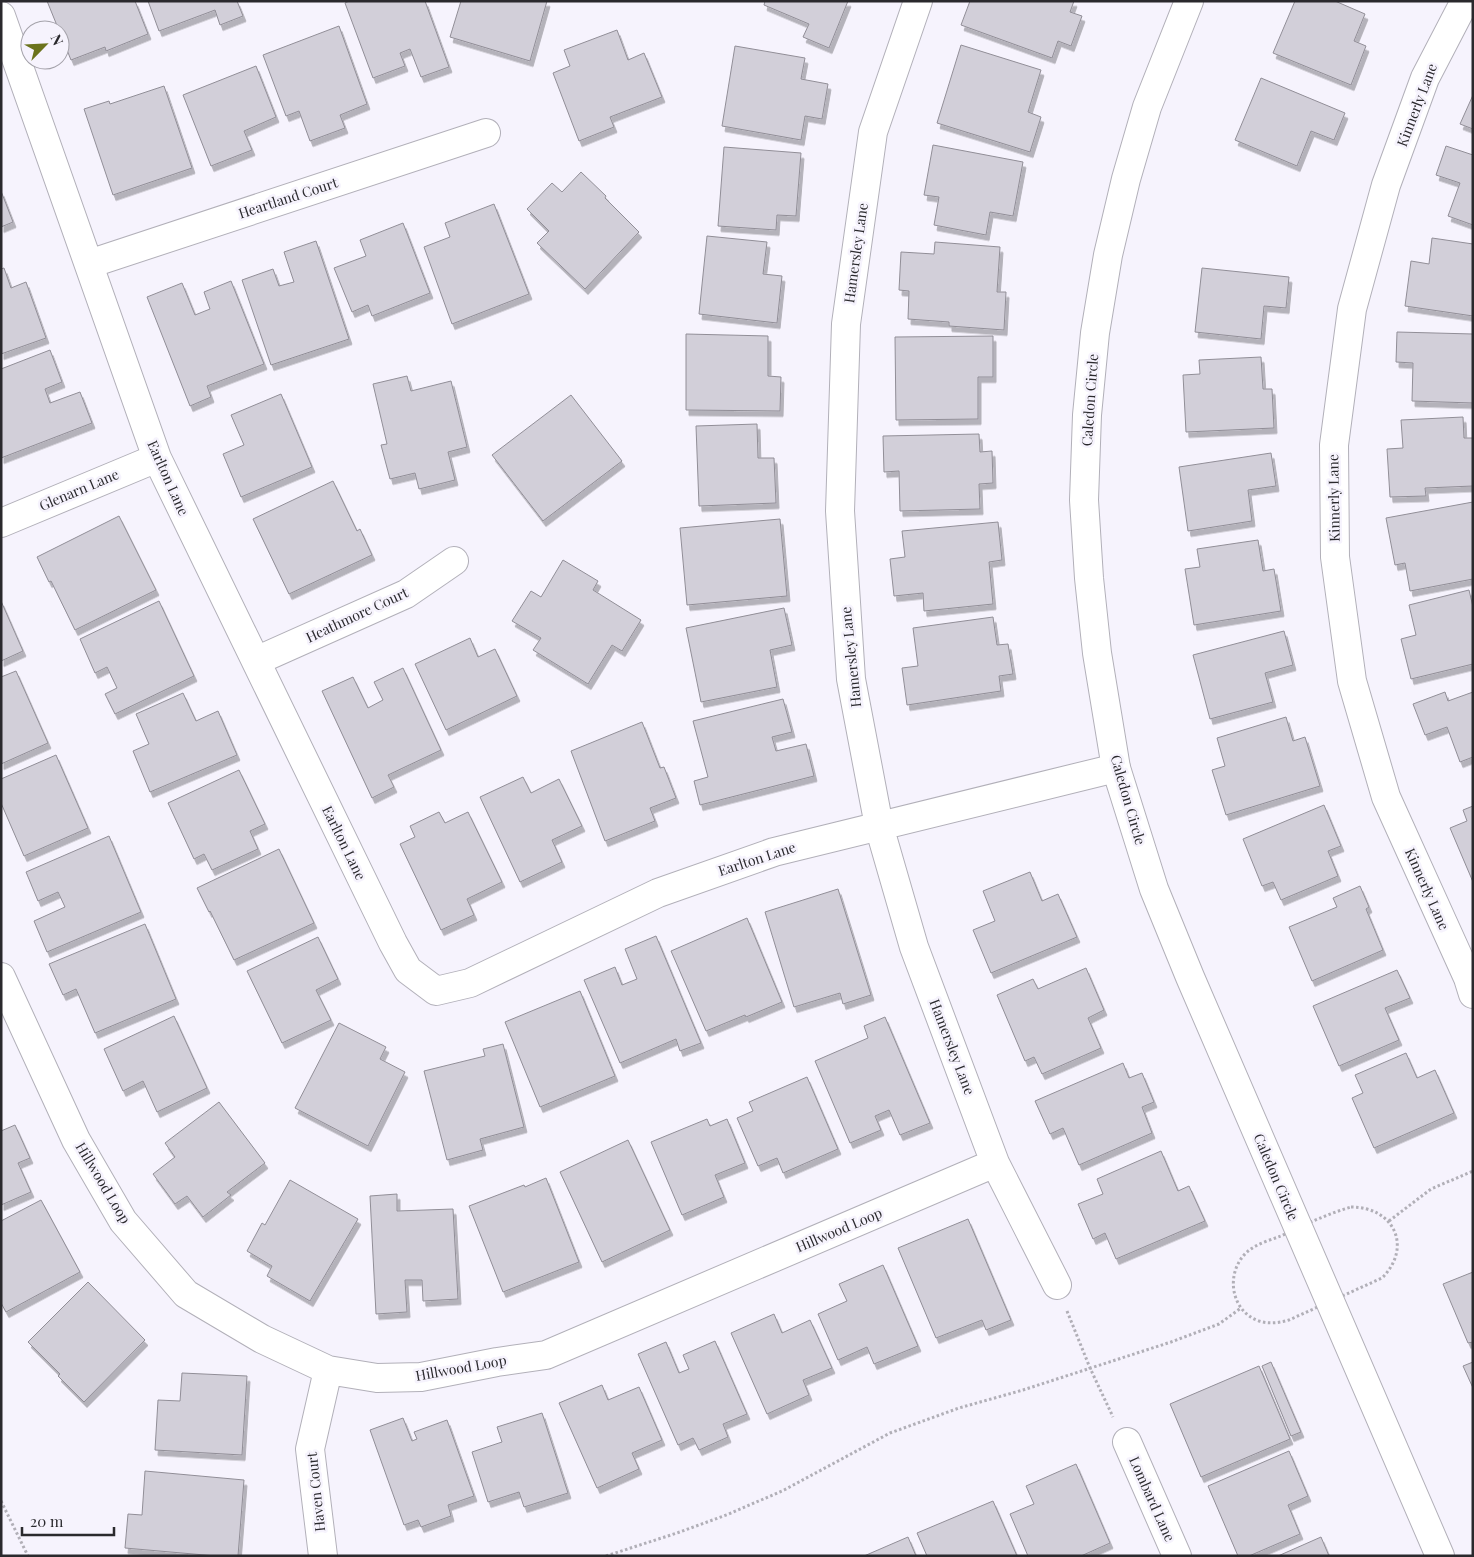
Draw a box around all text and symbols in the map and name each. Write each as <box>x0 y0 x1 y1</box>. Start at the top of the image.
north arrow <box>20 20 70 70</box>
text: N <box>47 31 68 48</box>
street label: Kinnerly Lane <box>1392 60 1441 149</box>
street label: Heartland Court <box>236 172 341 223</box>
street label: Hamersley Lane <box>839 202 872 304</box>
street label: Caledon Circle <box>1077 353 1102 447</box>
street label: Earlton Lane <box>143 437 194 518</box>
street label: Kinnerly Lane <box>1323 454 1344 542</box>
street label: Glenarn Lane <box>36 464 122 515</box>
street label: Heathmore Court <box>303 582 412 647</box>
street label: Hamersley Lane <box>836 606 865 708</box>
street label: Caledon Circle <box>1107 753 1150 847</box>
street label: Earlton Lane <box>318 802 371 883</box>
street label: Earlton Lane <box>716 837 798 880</box>
street label: Kinnerly Lane <box>1401 845 1454 933</box>
street label: Hamersley Lane <box>925 996 979 1097</box>
street label: Caledon Circle <box>1250 1130 1303 1223</box>
street label: Hillwood Loop <box>72 1138 135 1227</box>
street label: Hillwood Loop <box>793 1203 885 1256</box>
street label: Hillwood Loop <box>414 1350 508 1385</box>
street label: Haven Court <box>302 1450 329 1533</box>
street label: Lombard Lane <box>1125 1453 1180 1544</box>
scale bar <box>22 1504 115 1536</box>
text: 20 m <box>30 1511 64 1531</box>

